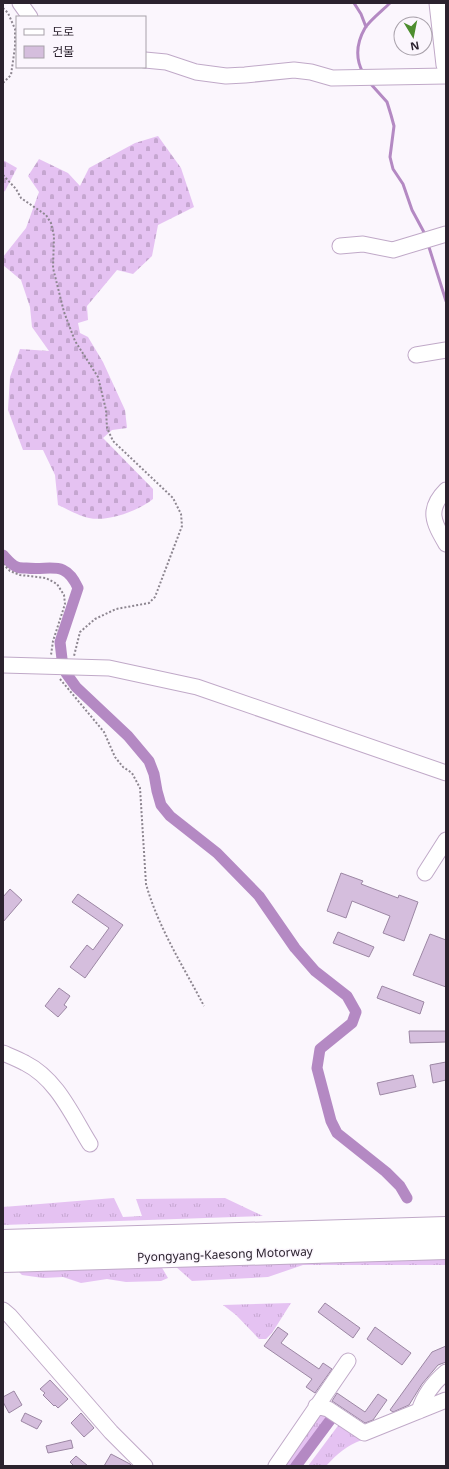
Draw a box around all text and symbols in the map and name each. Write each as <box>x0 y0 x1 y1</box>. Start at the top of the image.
legend <box>16 16 146 68</box>
north arrow <box>393 16 433 56</box>
text: 도로 <box>52 23 74 40</box>
text: N <box>409 38 421 55</box>
text: 건물 <box>52 43 74 60</box>
street label: Pyongyang-Kaesong Motorway <box>137 1242 314 1266</box>

